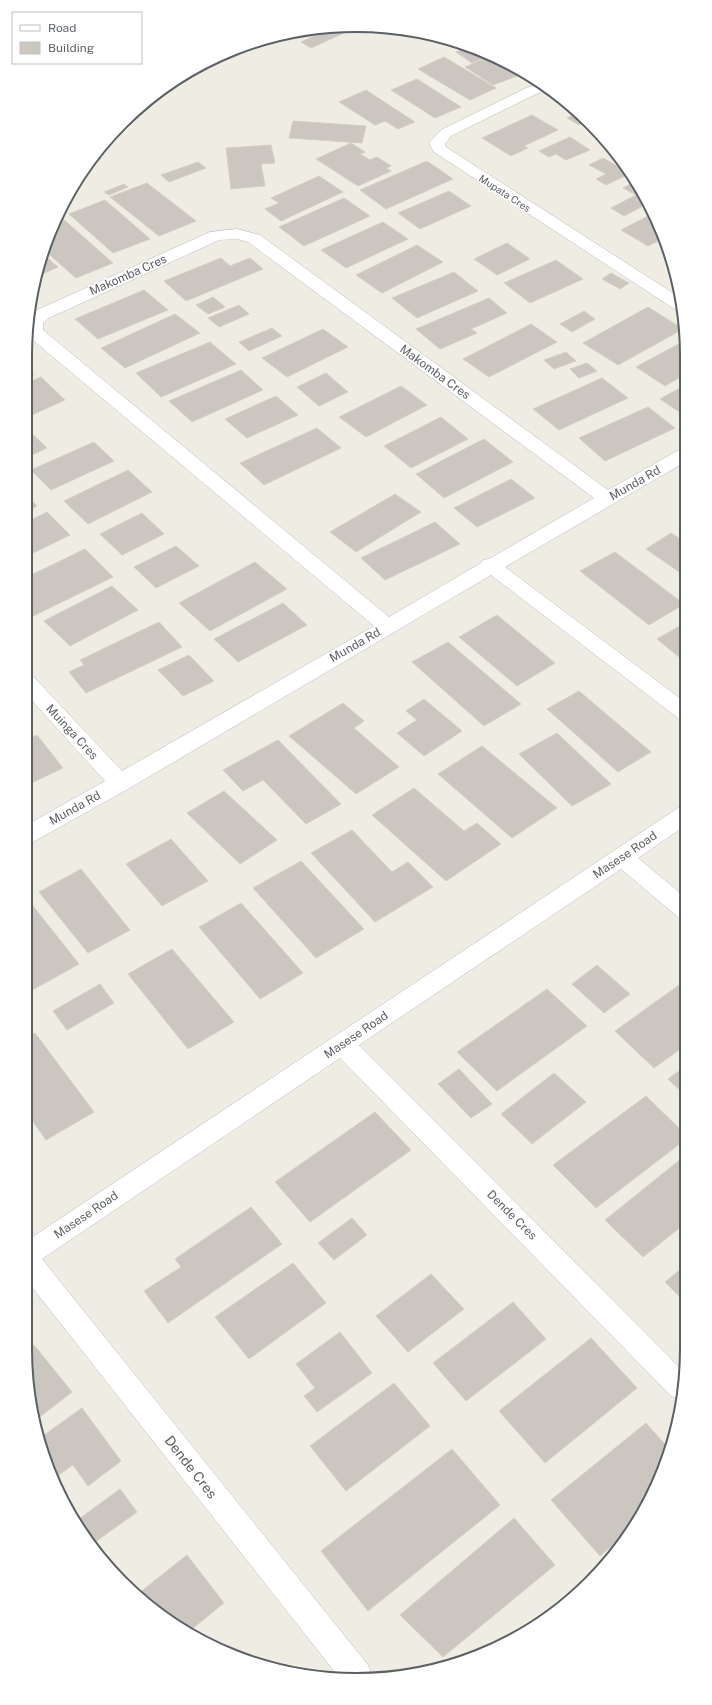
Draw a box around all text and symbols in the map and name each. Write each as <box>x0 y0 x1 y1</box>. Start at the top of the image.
legend <box>12 12 142 64</box>
text: Road <box>48 21 76 35</box>
text: Building <box>48 41 94 55</box>
street label: Mupata Cres <box>477 172 533 214</box>
street label: Makomba Cres <box>87 252 169 298</box>
street label: Makomba Cres <box>397 342 473 402</box>
street label: Munda Rd <box>607 463 663 503</box>
street label: Munda Rd <box>327 625 383 665</box>
street label: Muinga Cres <box>43 702 101 762</box>
street label: Munda Rd <box>47 788 103 828</box>
street label: Masese Road <box>590 828 660 882</box>
street label: Masese Road <box>321 1008 391 1062</box>
street label: Dende Cres <box>484 1187 540 1243</box>
street label: Masese Road <box>51 1188 121 1242</box>
street label: Dende Cres <box>162 1432 220 1502</box>

